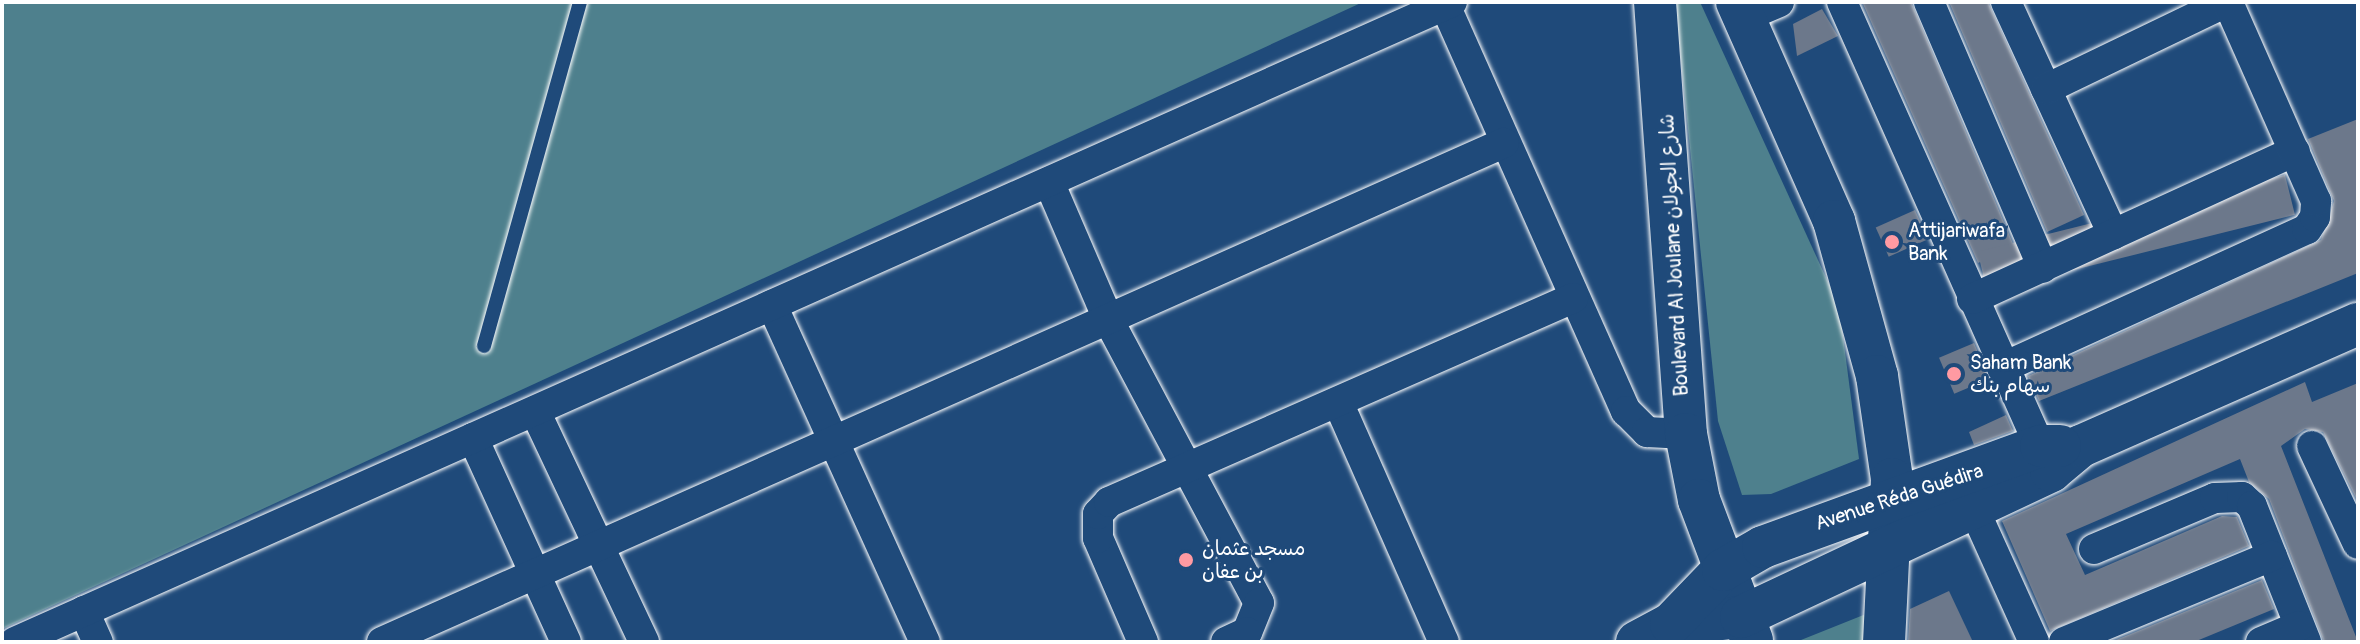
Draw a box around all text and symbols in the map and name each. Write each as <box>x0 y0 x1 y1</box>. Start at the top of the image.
street label: Boulevard Al Joulane شارع الجولان <box>1655 113 1693 397</box>
place label: Attijariwafa Bank <box>1908 218 2005 265</box>
marker: Attijariwafa Bank <box>1883 233 1901 251</box>
place label: Saham Bank سهام بنك <box>1970 350 2071 397</box>
marker: Saham Bank سهام بنك <box>1945 365 1963 383</box>
street label: Avenue Réda Guédira <box>1812 459 1986 535</box>
place label: مسجد عثمان بن عفان <box>1202 536 1305 583</box>
marker: مسجد عثمان بن عفان <box>1177 551 1195 569</box>

